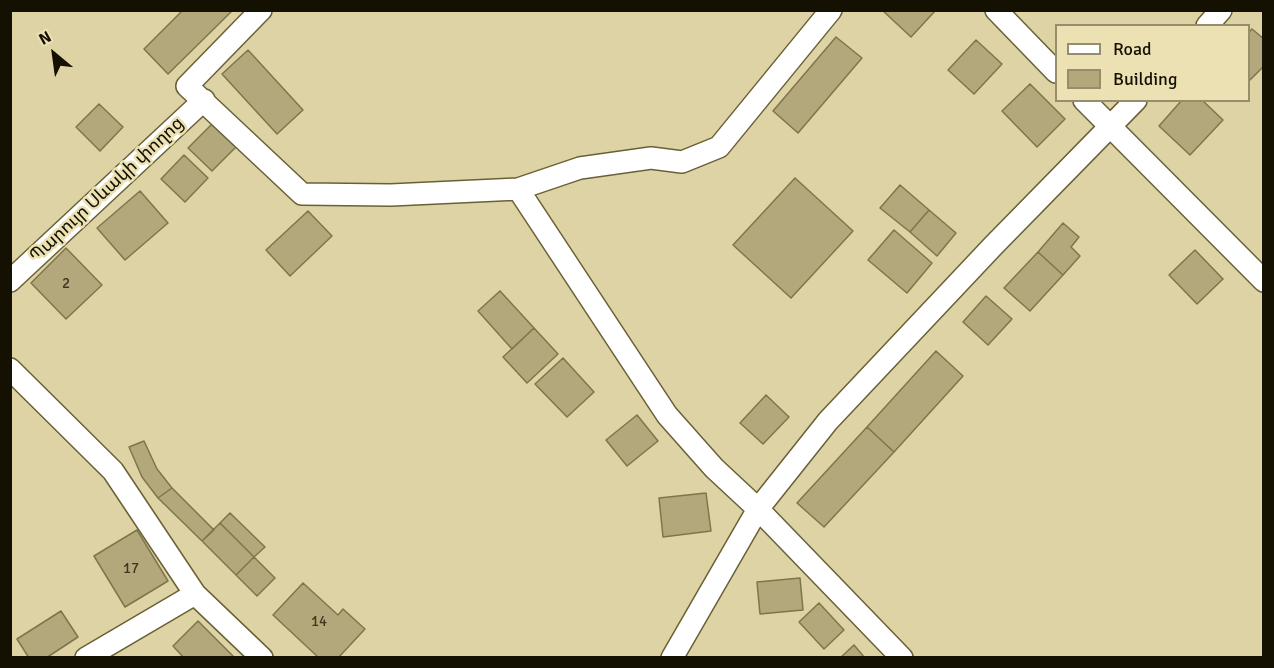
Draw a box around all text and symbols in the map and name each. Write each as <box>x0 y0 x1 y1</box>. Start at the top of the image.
north arrow <box>24 24 84 84</box>
legend <box>1055 24 1250 102</box>
text: N <box>36 27 55 50</box>
text: Road <box>1113 38 1152 60</box>
text: Building <box>1113 68 1177 90</box>
street label: Պարույր Սևակի փողոց <box>25 113 189 267</box>
house number: 2 <box>62 275 70 293</box>
house number: 17 <box>123 560 139 578</box>
house number: 14 <box>311 613 327 631</box>

